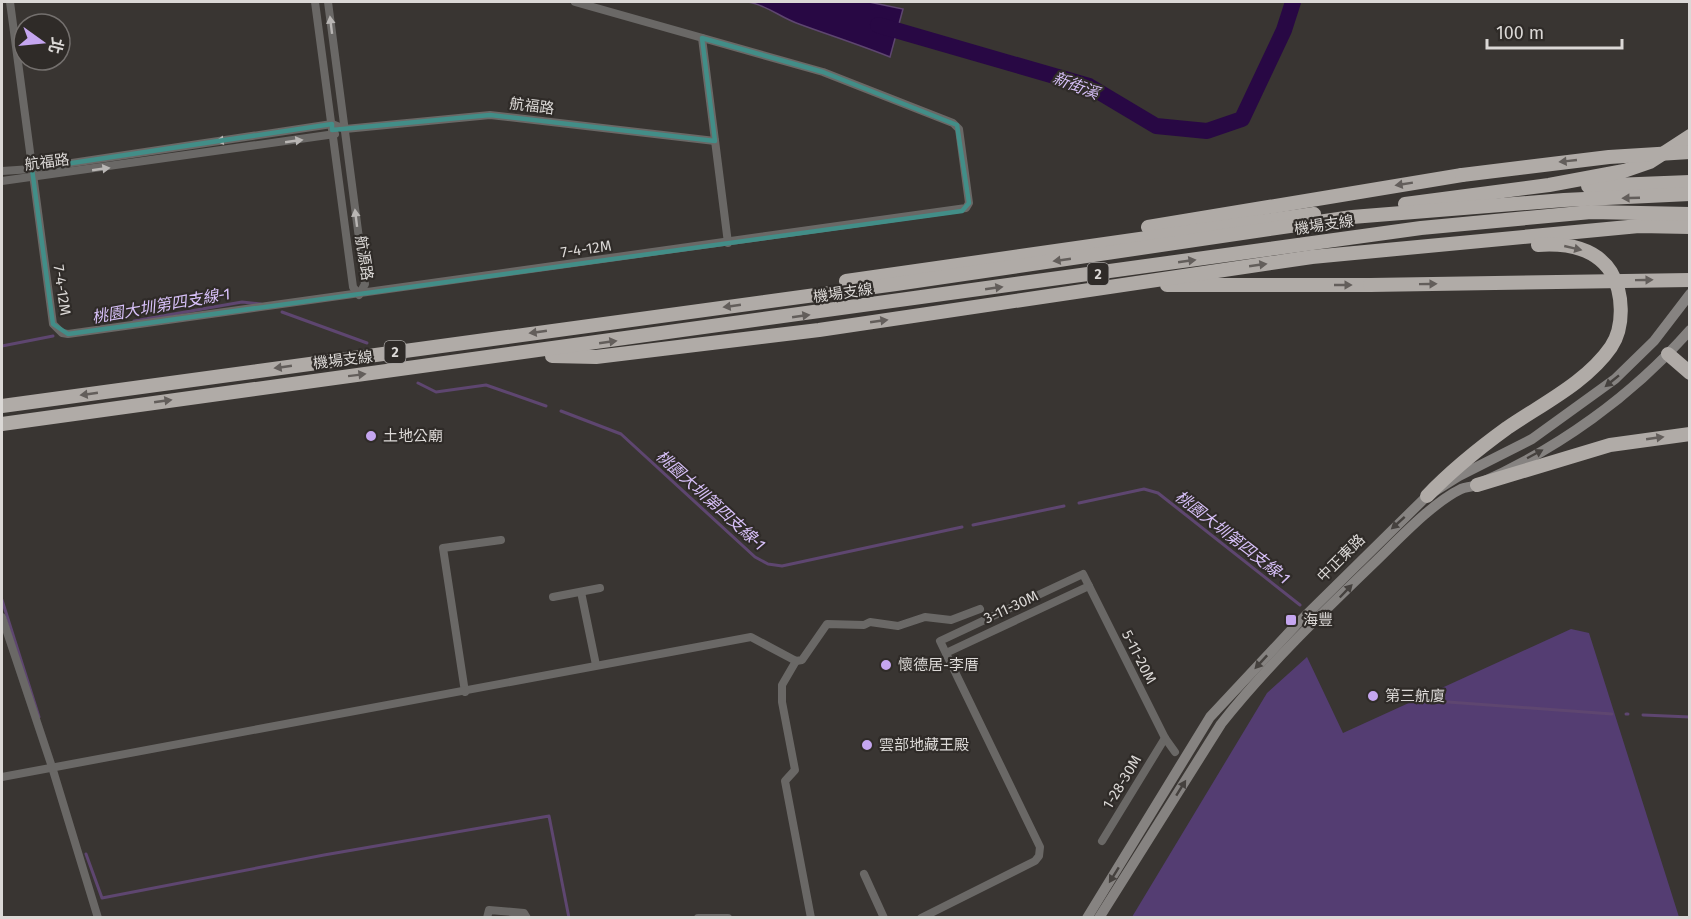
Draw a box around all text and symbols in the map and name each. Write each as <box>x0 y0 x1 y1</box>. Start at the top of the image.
north arrow <box>12 12 72 72</box>
scale bar <box>1487 12 1622 50</box>
one-way arrow <box>326 15 336 34</box>
text: 100 m <box>1496 22 1544 44</box>
text: 北 <box>45 36 67 56</box>
water label: 新街溪 <box>1050 68 1103 104</box>
street label: 航福路 <box>509 94 555 118</box>
one-way arrow <box>215 136 234 145</box>
one-way arrow <box>285 136 304 145</box>
street label: 航福路 <box>24 150 70 174</box>
one-way arrow <box>1559 156 1578 166</box>
one-way arrow <box>92 164 111 173</box>
one-way arrow <box>1394 180 1413 189</box>
one-way arrow <box>1622 193 1641 203</box>
one-way arrow <box>352 208 361 227</box>
street label: 機場支線 <box>1293 212 1355 238</box>
street label: 航源路 <box>352 234 376 282</box>
street label: 7-4-12M <box>559 237 613 261</box>
one-way arrow <box>1564 243 1582 253</box>
one-way arrow <box>1052 256 1071 265</box>
one-way arrow <box>1178 257 1197 266</box>
one-way arrow <box>1249 260 1268 269</box>
street label: 7-4-12M <box>50 263 74 317</box>
road number: 2 <box>1088 263 1108 285</box>
one-way arrow <box>1635 275 1654 285</box>
one-way arrow <box>1419 279 1438 289</box>
street label: 機場支線 <box>812 280 874 306</box>
one-way arrow <box>1334 280 1353 290</box>
water label: 桃園大圳第四支線-1 <box>90 284 232 327</box>
one-way arrow <box>985 284 1004 293</box>
one-way arrow <box>722 301 741 311</box>
one-way arrow <box>792 311 811 320</box>
one-way arrow <box>870 316 889 325</box>
one-way arrow <box>529 328 548 337</box>
one-way arrow <box>598 337 617 347</box>
road number: 2 <box>384 341 406 363</box>
street label: 機場支線 <box>312 347 374 373</box>
one-way arrow <box>273 363 292 372</box>
one-way arrow <box>347 370 366 380</box>
one-way arrow <box>1604 375 1620 388</box>
one-way arrow <box>80 389 99 398</box>
one-way arrow <box>154 396 173 405</box>
place label: 土地公廟 <box>383 427 443 445</box>
marker: 土地公廟 <box>364 429 378 443</box>
one-way arrow <box>1646 434 1665 443</box>
water label: 桃園大圳第四支線-1 <box>652 446 769 554</box>
one-way arrow <box>1527 449 1544 459</box>
water label: 桃園大圳第四支線-1 <box>1172 487 1294 588</box>
one-way arrow <box>1391 516 1406 529</box>
street label: 中正東路 <box>1313 530 1369 586</box>
one-way arrow <box>1338 584 1352 598</box>
street label: 3-11-30M <box>981 587 1041 627</box>
place label: 海豐 <box>1303 611 1333 629</box>
marker: 海豐 <box>1284 613 1298 627</box>
street label: 5-11-20M <box>1118 627 1160 687</box>
one-way arrow <box>1254 655 1268 669</box>
place label: 懷德居-李厝 <box>898 656 979 674</box>
marker: 懷德居-李厝 <box>879 658 893 672</box>
place label: 第三航廈 <box>1385 687 1445 705</box>
marker: 第三航廈 <box>1366 689 1380 703</box>
place label: 雲部地藏王殿 <box>879 736 969 754</box>
marker: 雲部地藏王殿 <box>860 738 874 752</box>
street label: 1-28-30M <box>1099 752 1145 812</box>
one-way arrow <box>1175 780 1186 796</box>
one-way arrow <box>1109 867 1120 883</box>

